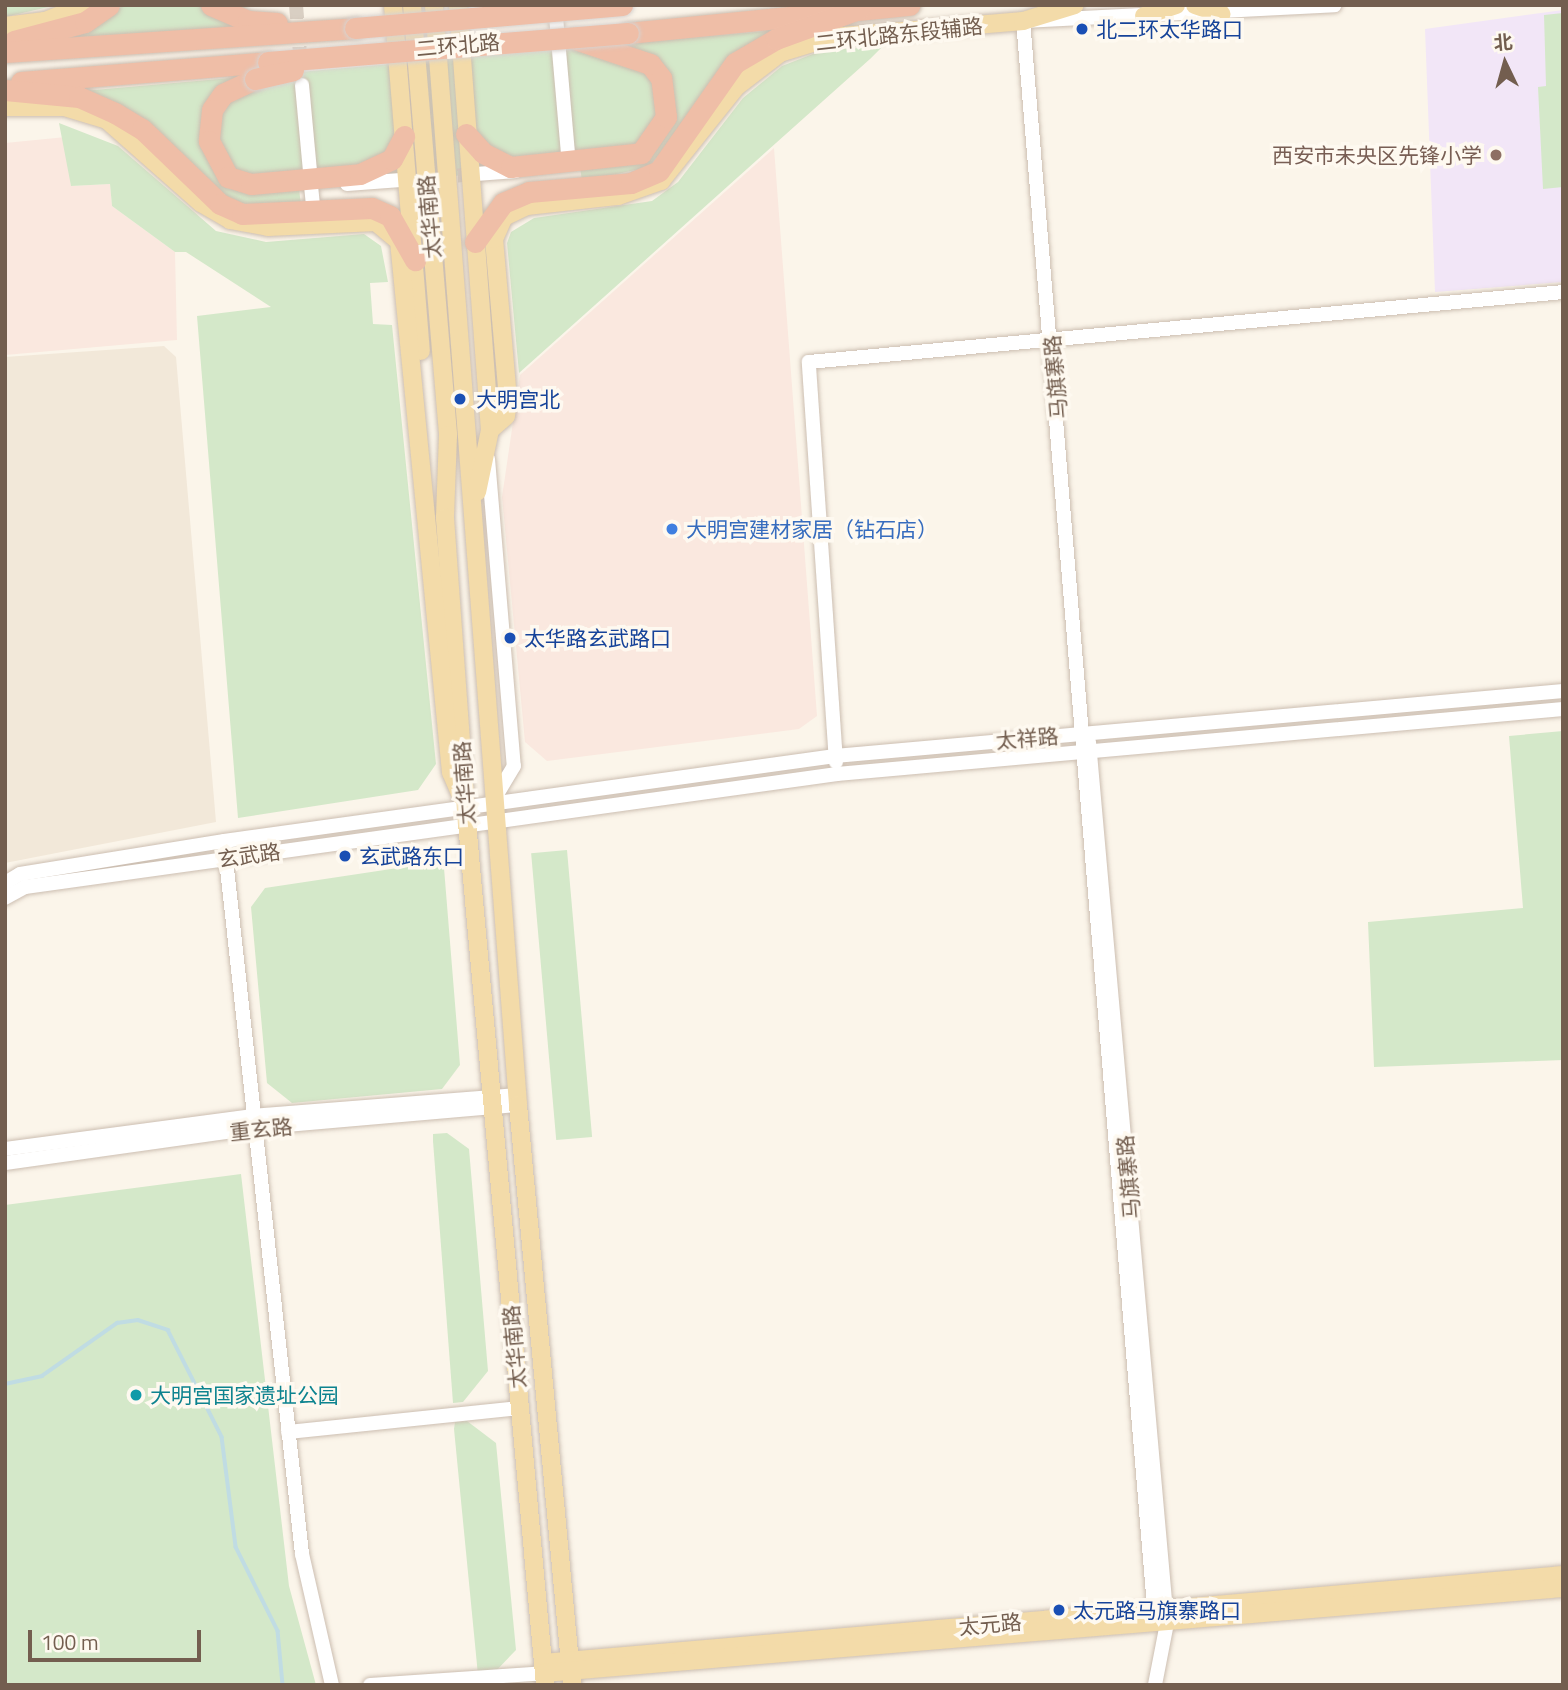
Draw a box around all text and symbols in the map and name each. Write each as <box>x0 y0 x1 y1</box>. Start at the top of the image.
street label: 二环北路东段辅路 <box>814 13 984 55</box>
place label: 北二环太华路口 <box>1096 16 1243 42</box>
marker: 北二环太华路口 <box>1074 21 1090 37</box>
text: 北 <box>1492 26 1514 57</box>
north arrow <box>1470 28 1540 98</box>
street label: 二环北路 <box>415 29 501 61</box>
place label: 西安市未央区先锋小学 <box>1272 142 1482 168</box>
marker: 西安市未央区先锋小学 <box>1488 147 1504 163</box>
street label: 太华南路 <box>413 174 445 260</box>
street label: 马旗寨路 <box>1039 334 1071 420</box>
place label: 大明宫北 <box>476 386 560 412</box>
marker: 大明宫北 <box>450 389 470 409</box>
place label: 大明宫建材家居（钻石店） <box>686 516 938 542</box>
marker: 大明宫建材家居（钻石店） <box>664 521 680 537</box>
place label: 太华路玄武路口 <box>524 625 671 651</box>
marker: 太华路玄武路口 <box>502 630 518 646</box>
street label: 太祥路 <box>995 723 1059 753</box>
street label: 太华南路 <box>449 740 479 826</box>
street label: 玄武路 <box>216 838 282 872</box>
place label: 玄武路东口 <box>359 843 464 869</box>
marker: 玄武路东口 <box>337 848 353 864</box>
street label: 重玄路 <box>228 1113 294 1145</box>
street label: 马旗寨路 <box>1112 1134 1144 1220</box>
street label: 太华南路 <box>498 1304 530 1390</box>
place label: 大明宫国家遗址公园 <box>150 1382 339 1408</box>
marker: 大明宫国家遗址公园 <box>128 1387 144 1403</box>
place label: 太元路马旗寨路口 <box>1073 1597 1241 1623</box>
marker: 太元路马旗寨路口 <box>1051 1602 1067 1618</box>
street label: 太元路 <box>958 1609 1022 1639</box>
scale bar <box>32 1616 205 1660</box>
text: 100 m <box>41 1626 98 1658</box>

